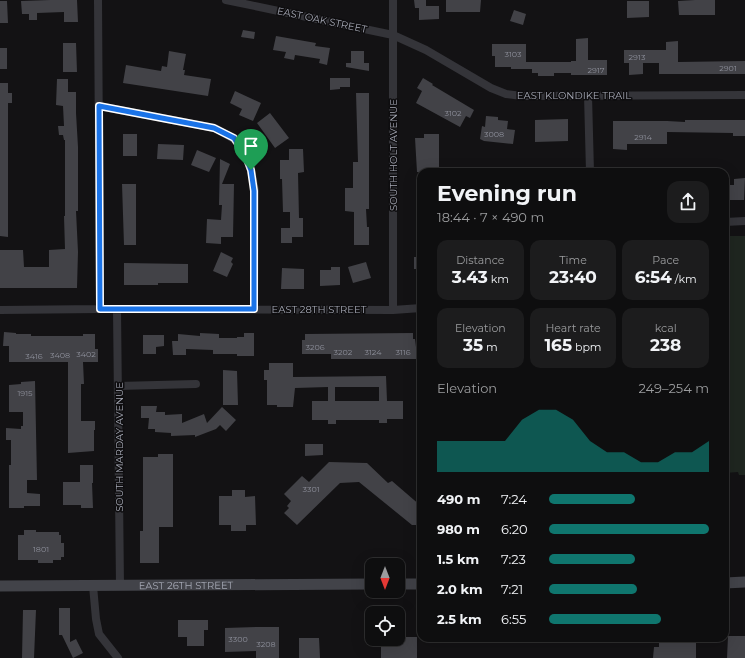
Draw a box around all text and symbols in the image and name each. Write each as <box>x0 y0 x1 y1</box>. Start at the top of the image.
street label: EAST OAK STREET <box>276 4 368 36</box>
house number: 3103 <box>504 49 522 59</box>
house number: 2913 <box>629 52 646 62</box>
house number: 2901 <box>719 63 737 73</box>
house number: 2917 <box>587 65 605 75</box>
street label: EAST KLONDIKE TRAIL <box>517 89 631 102</box>
street label: SOUTH HOLT AVENUE <box>387 99 400 211</box>
house number: 3102 <box>444 108 462 118</box>
pin <box>234 129 268 170</box>
house number: 3008 <box>484 129 504 139</box>
house number: 2914 <box>634 132 653 142</box>
icon: arrive <box>240 135 262 157</box>
text: Evening run <box>437 180 577 207</box>
button: share <box>667 181 709 223</box>
text: 18:44 · 7 × 490 m <box>437 209 544 225</box>
text: Distance <box>456 253 504 267</box>
text: Time <box>559 253 587 267</box>
text: Pace <box>652 253 679 267</box>
text: 3.43 <box>452 267 488 287</box>
text: 23:40 <box>549 267 597 287</box>
text: 6:54 <box>635 267 672 287</box>
text: km <box>488 272 509 286</box>
text: /km <box>672 272 697 286</box>
street label: EAST 28TH STREET <box>272 303 367 316</box>
text: Elevation <box>455 321 506 335</box>
text: Heart rate <box>545 321 601 335</box>
text: kcal <box>655 321 677 335</box>
text: 35 <box>463 335 483 355</box>
text: 165 <box>544 335 572 355</box>
text: 238 <box>650 335 681 355</box>
text: m <box>483 340 498 354</box>
text: bpm <box>572 340 602 354</box>
house number: 3206 <box>305 342 325 352</box>
house number: 3202 <box>334 347 353 357</box>
house number: 3124 <box>364 347 382 357</box>
house number: 3116 <box>395 347 411 357</box>
house number: 3402 <box>76 349 96 359</box>
house number: 3408 <box>50 350 70 360</box>
house number: 3416 <box>25 351 43 361</box>
text: Elevation <box>437 380 497 396</box>
text: 249–254 m <box>639 380 709 396</box>
street label: SOUTH MARDAY AVENUE <box>113 382 126 512</box>
house number: 1915 <box>17 388 33 398</box>
house number: 3301 <box>302 484 320 494</box>
text: 490 m <box>437 491 480 507</box>
text: 7:24 <box>501 491 527 507</box>
text: 980 m <box>437 521 480 537</box>
text: 6:20 <box>501 521 528 537</box>
house number: 1801 <box>33 544 49 554</box>
text: 1.5 km <box>437 551 479 567</box>
text: 7:23 <box>501 551 526 567</box>
north arrow <box>365 558 405 598</box>
map controls <box>365 558 405 646</box>
street label: EAST 26TH STREET <box>139 578 234 592</box>
text: 2.0 km <box>437 581 483 597</box>
text: 7:21 <box>501 581 523 597</box>
button: locate <box>365 606 405 646</box>
text: 2.5 km <box>437 611 482 627</box>
text: 6:55 <box>501 611 526 627</box>
house number: 3300 <box>228 634 248 644</box>
house number: 3208 <box>256 639 276 649</box>

